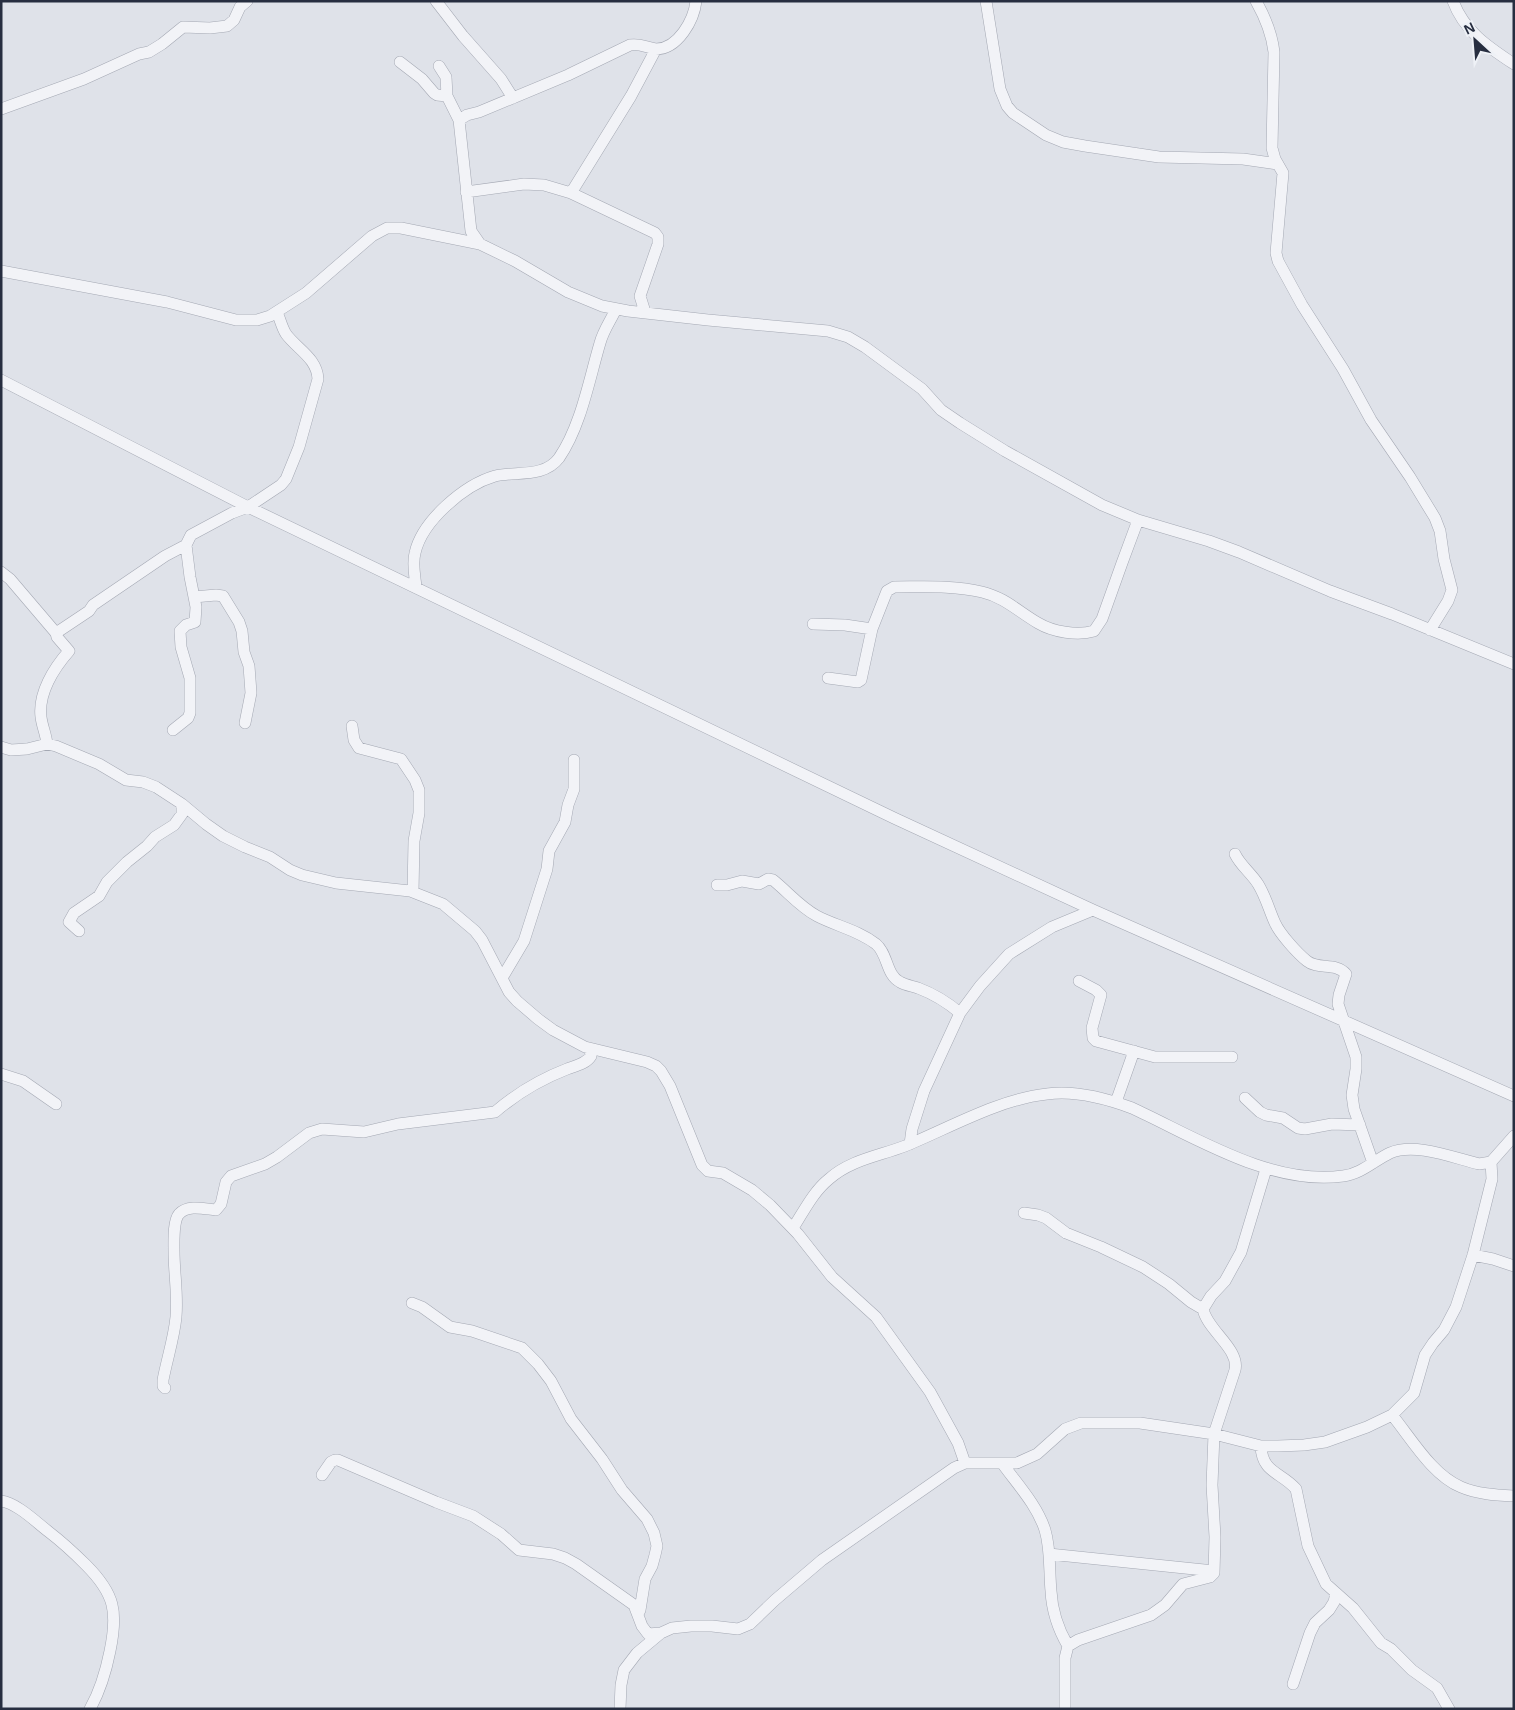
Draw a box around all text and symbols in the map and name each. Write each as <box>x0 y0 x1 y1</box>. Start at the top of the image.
north arrow <box>1450 15 1500 65</box>
text: N <box>1461 19 1477 38</box>

